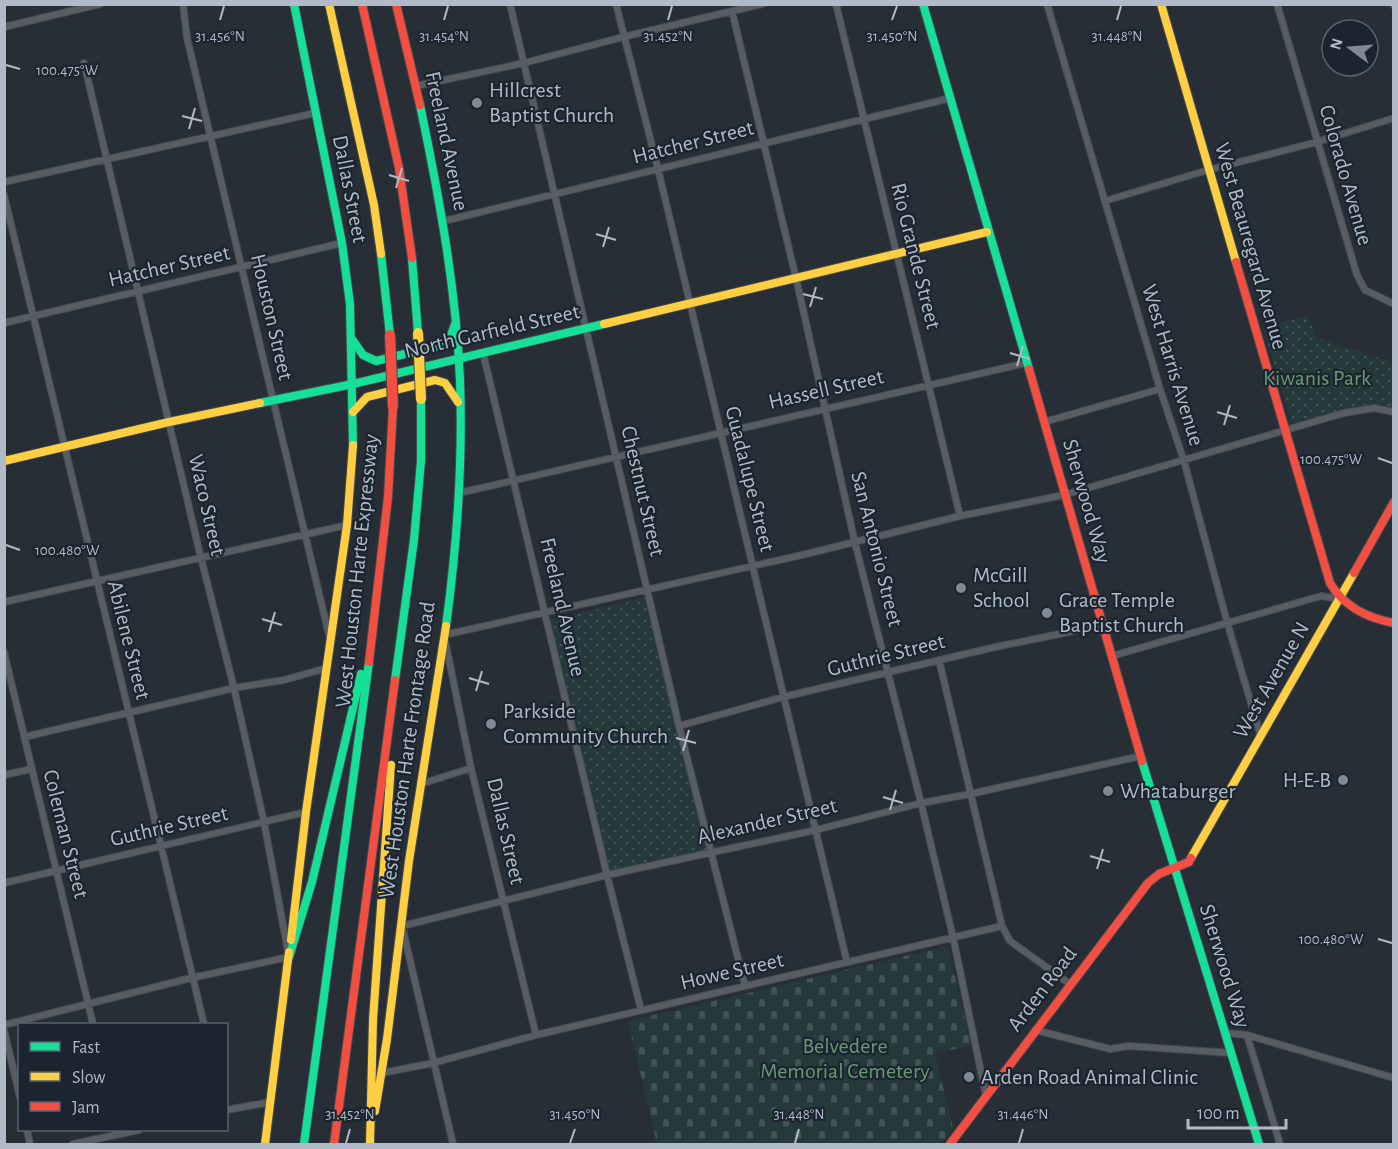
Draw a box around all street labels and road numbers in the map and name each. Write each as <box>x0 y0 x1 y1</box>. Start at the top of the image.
street label: Freeland Avenue <box>421 69 473 213</box>
street label: Colorado Avenue <box>1315 102 1377 248</box>
street label: Hatcher Street <box>630 116 756 168</box>
street label: Dallas Street <box>329 133 371 245</box>
street label: West Beauregard Avenue <box>1211 140 1291 352</box>
street label: Rio Grande Street <box>887 181 945 331</box>
street label: Hatcher Street <box>106 241 232 291</box>
street label: Houston Street <box>247 252 297 382</box>
street label: West Harris Avenue <box>1138 282 1208 448</box>
street label: North Garfield Street <box>402 300 582 362</box>
street label: Hassell Street <box>766 365 886 413</box>
street label: Guadalupe Street <box>721 404 779 554</box>
street label: Chestnut Street <box>617 424 669 558</box>
street label: West Houston Harte Expressway <box>332 432 382 709</box>
street label: Sherwood Way <box>1059 436 1115 566</box>
street label: Waco Street <box>185 452 229 558</box>
street label: San Antonio Street <box>847 469 907 629</box>
street label: Freeland Avenue <box>536 535 590 679</box>
street label: Abilene Street <box>104 578 154 702</box>
street label: West Houston Harte Frontage Road <box>375 600 439 900</box>
street label: West Avenue N <box>1229 618 1313 742</box>
street label: Guthrie Street <box>825 630 947 680</box>
street label: Coleman Street <box>39 767 93 901</box>
street label: Dallas Street <box>483 775 529 887</box>
street label: Alexander Street <box>695 794 839 848</box>
street label: Guthrie Street <box>108 802 230 850</box>
street label: Sherwood Way <box>1196 902 1254 1031</box>
street label: Arden Road <box>1003 943 1081 1035</box>
street label: Howe Street <box>678 948 786 994</box>

